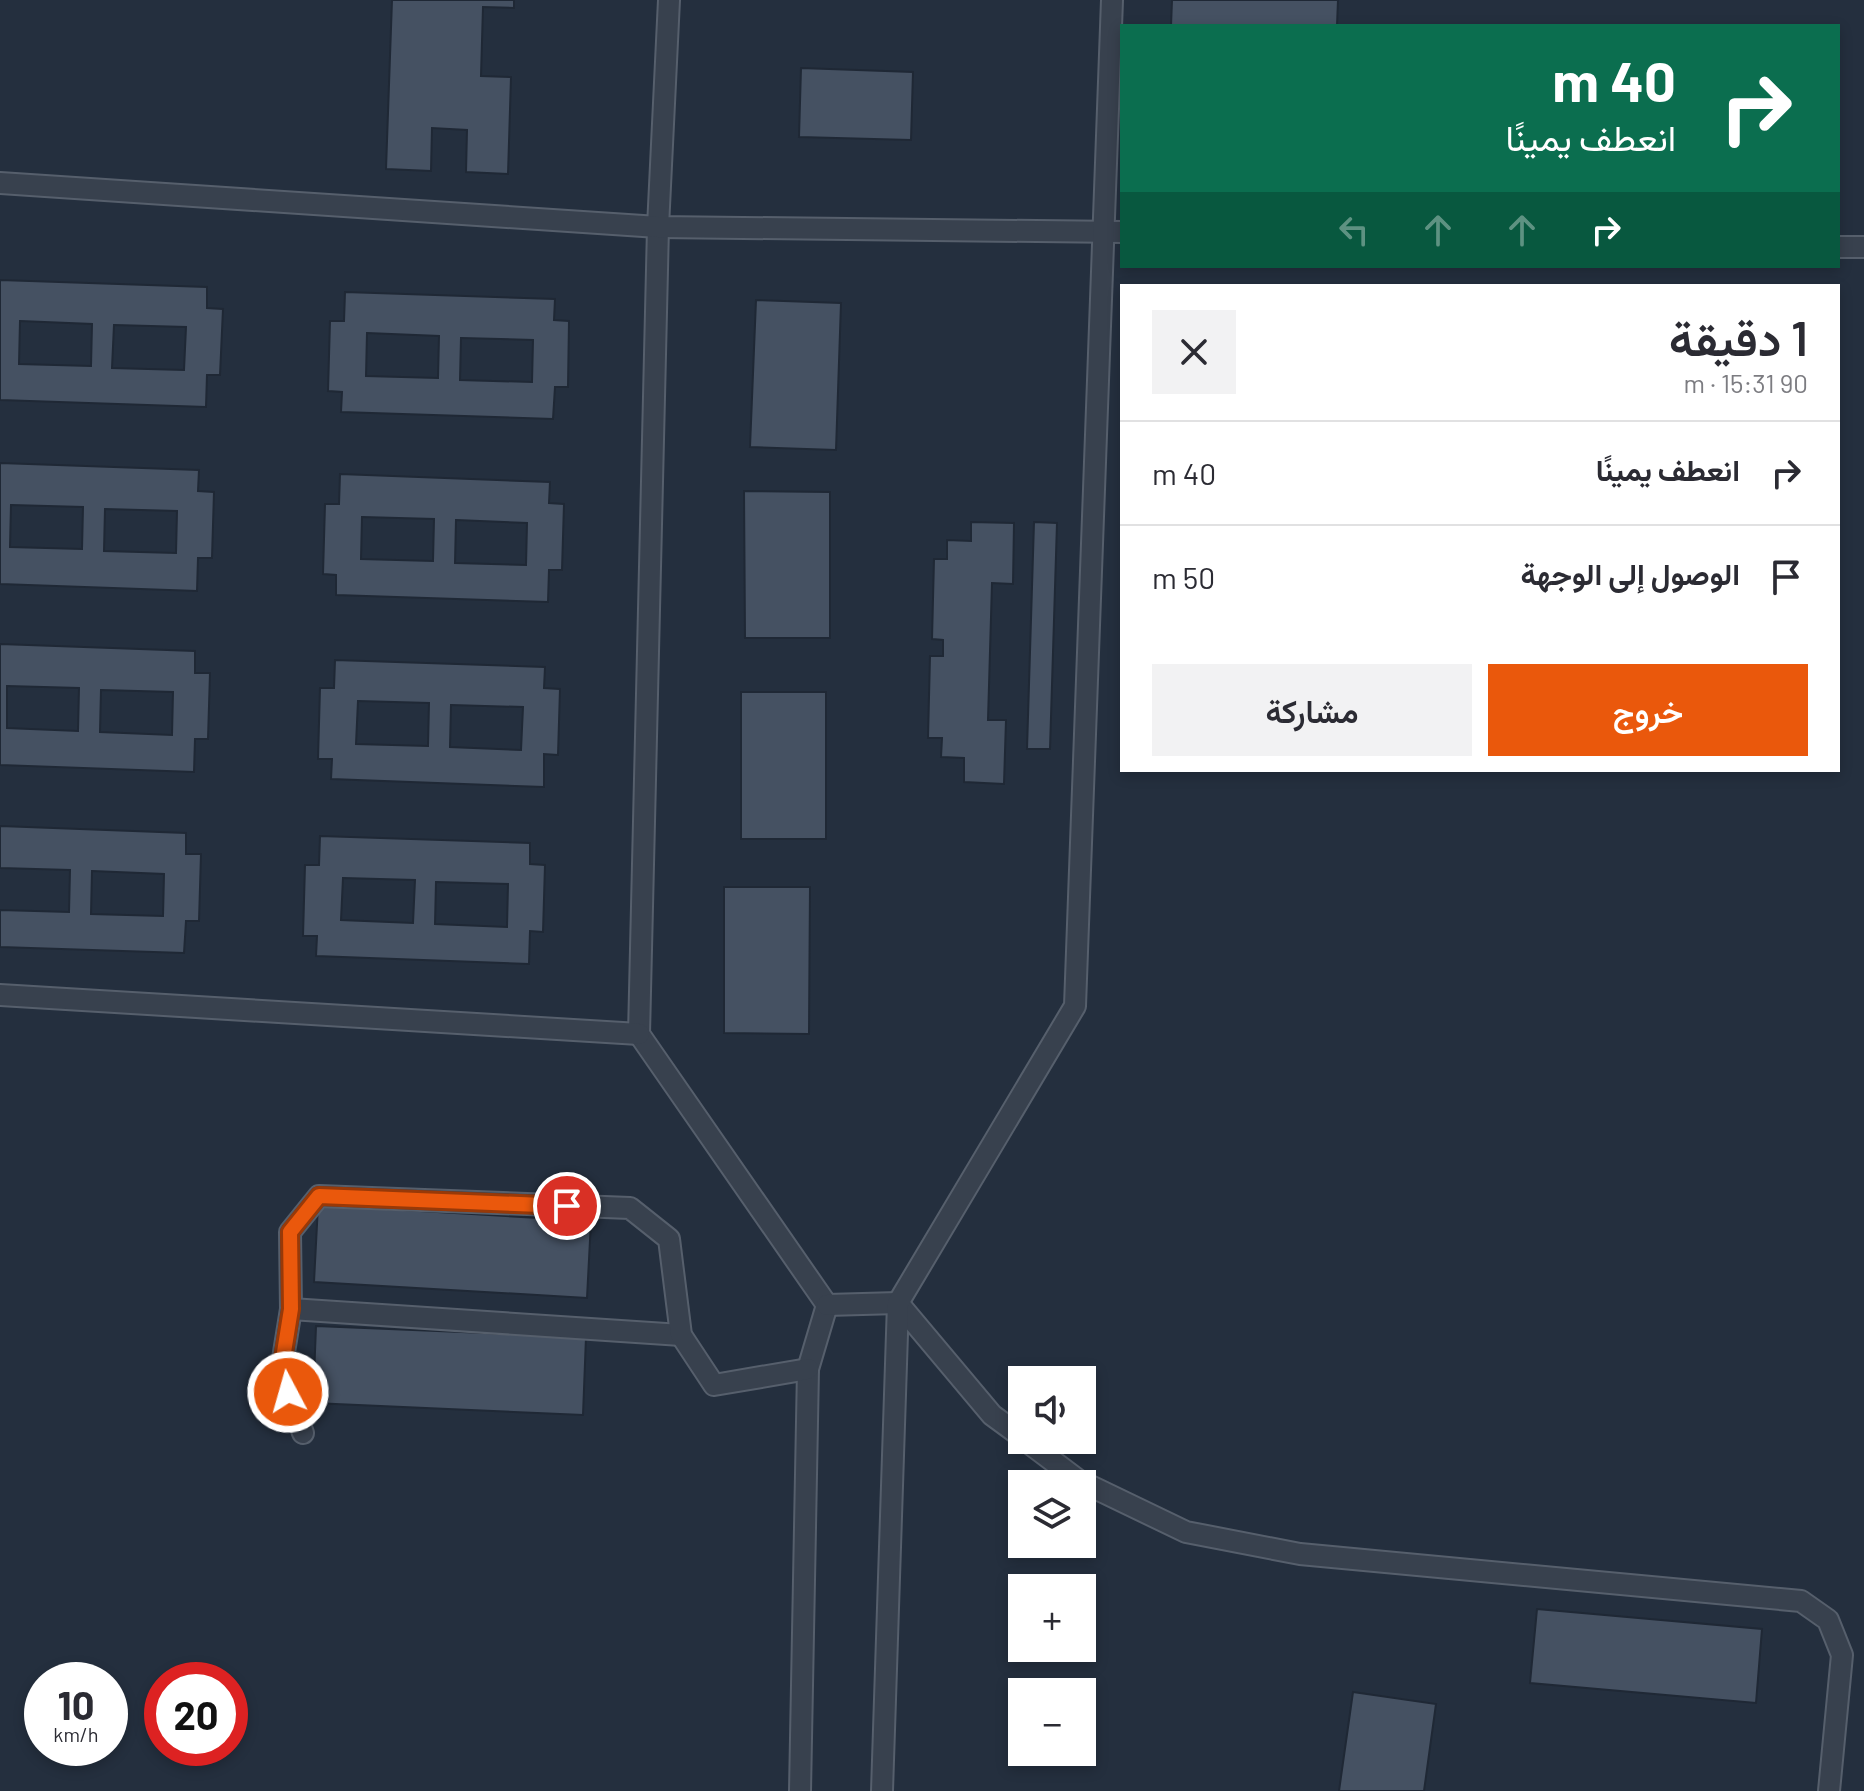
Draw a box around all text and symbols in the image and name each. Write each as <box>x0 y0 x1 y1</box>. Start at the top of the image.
text: 40 m <box>1552 46 1676 113</box>
icon: right <box>1704 56 1808 160</box>
text: انعطف يمينًا <box>1505 115 1676 158</box>
icon: left <box>1332 208 1376 252</box>
icon: ahead <box>1416 208 1460 252</box>
icon: ahead <box>1500 208 1544 252</box>
icon: right <box>1584 208 1628 252</box>
text: 1 دقيقة <box>1669 308 1808 366</box>
button: close <box>1152 310 1236 394</box>
text: 90 m · 15:31 <box>1684 367 1808 398</box>
text: انعطف يمينًا <box>1596 451 1740 487</box>
icon: right <box>1764 451 1808 495</box>
text: 40 m <box>1152 455 1216 491</box>
text: الوصول إلى الوجهة <box>1521 555 1740 591</box>
icon: arrive <box>1764 555 1808 599</box>
text: 50 m <box>1152 559 1215 595</box>
button: مشاركة <box>1152 664 1472 756</box>
button: خروج <box>1488 664 1808 756</box>
pin <box>533 1172 601 1240</box>
icon: arrive <box>545 1184 589 1228</box>
position arrow <box>246 1350 330 1434</box>
map controls <box>1008 1366 1096 1766</box>
button: sound <box>1008 1366 1096 1454</box>
button: layers <box>1008 1470 1096 1558</box>
button: + <box>1008 1574 1096 1662</box>
speed limit sign: 20 <box>144 1662 248 1766</box>
button: − <box>1008 1678 1096 1766</box>
text: 10 <box>58 1680 94 1728</box>
text: km/h <box>53 1722 99 1746</box>

